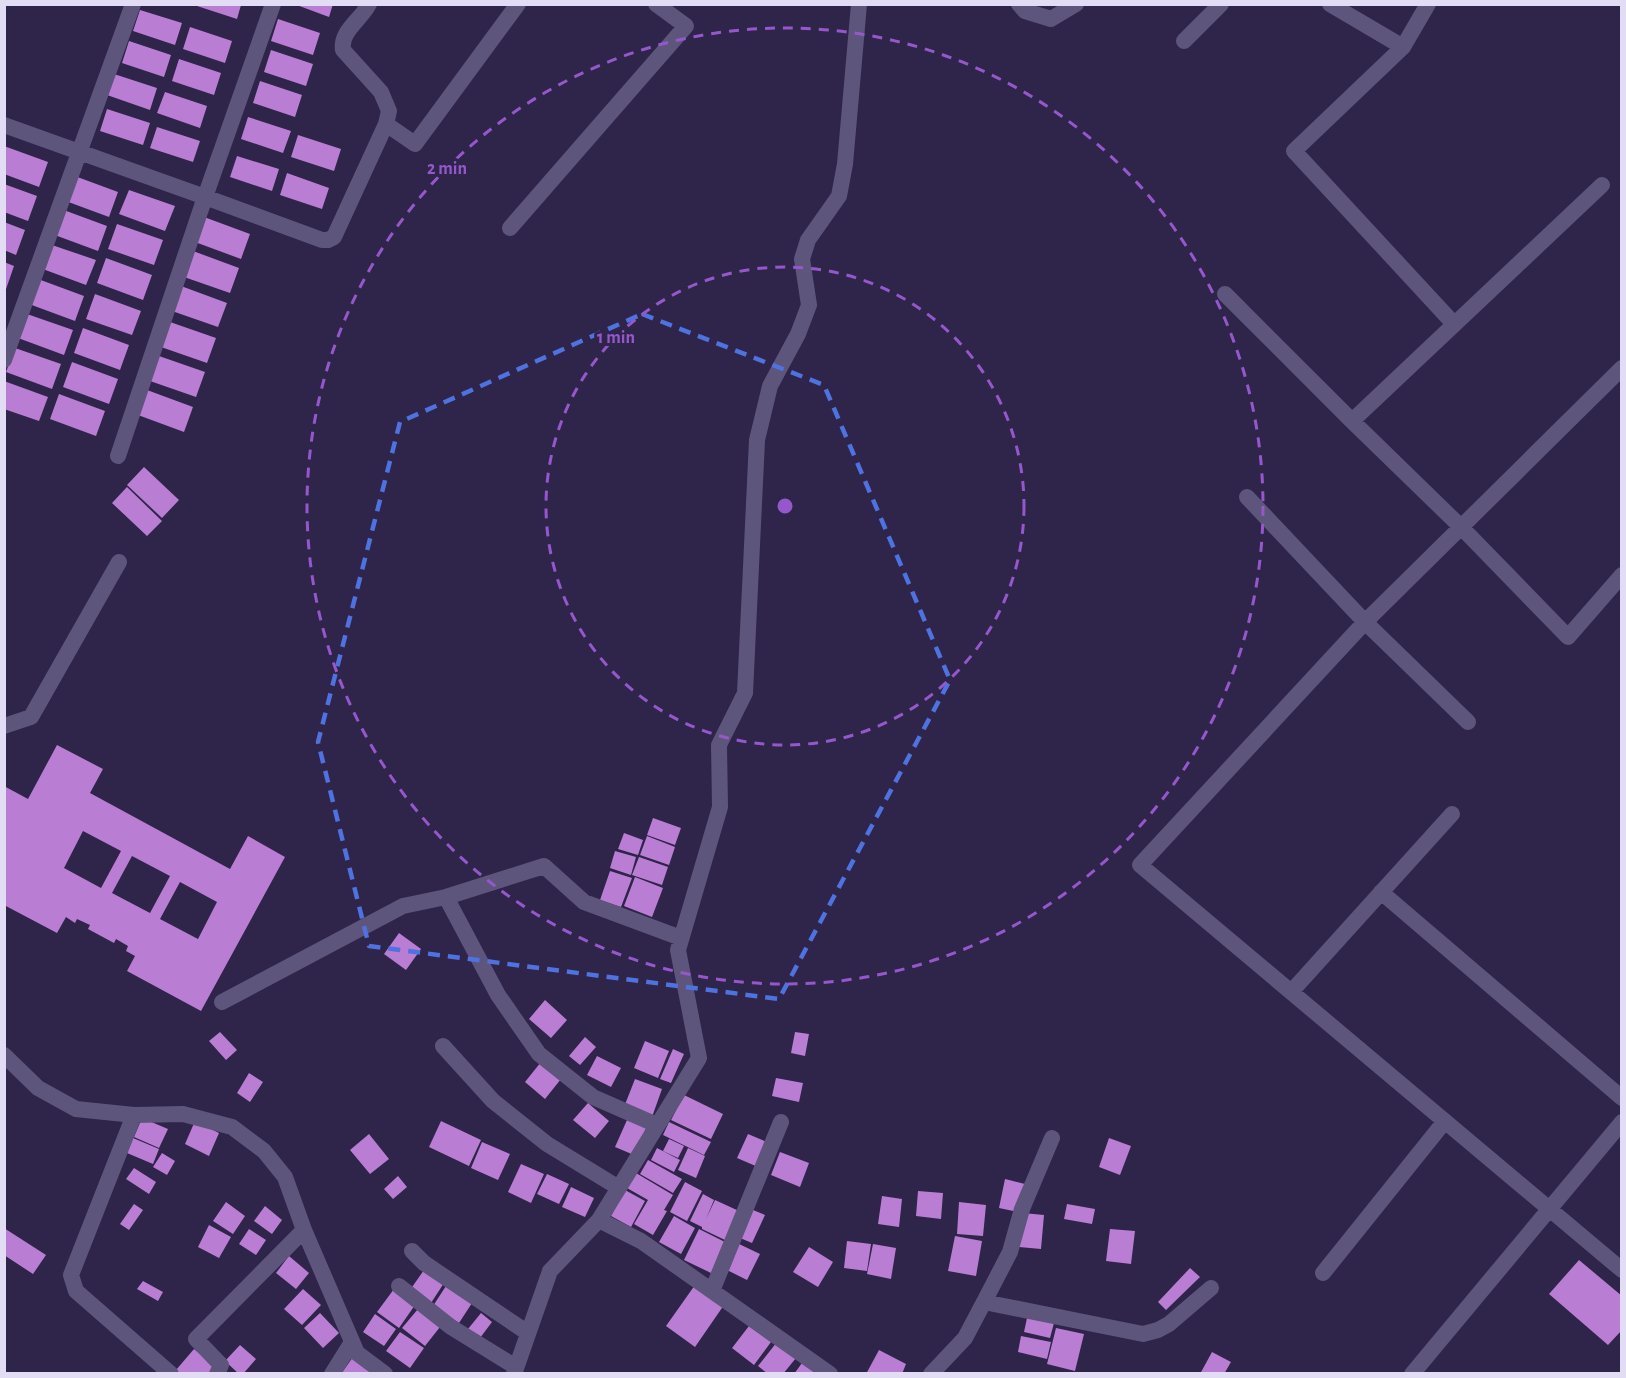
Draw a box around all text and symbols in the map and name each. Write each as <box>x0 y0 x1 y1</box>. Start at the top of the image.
text: 2 min <box>427 160 467 178</box>
text: 1 min <box>597 329 635 347</box>
centre of rings <box>775 496 795 516</box>

